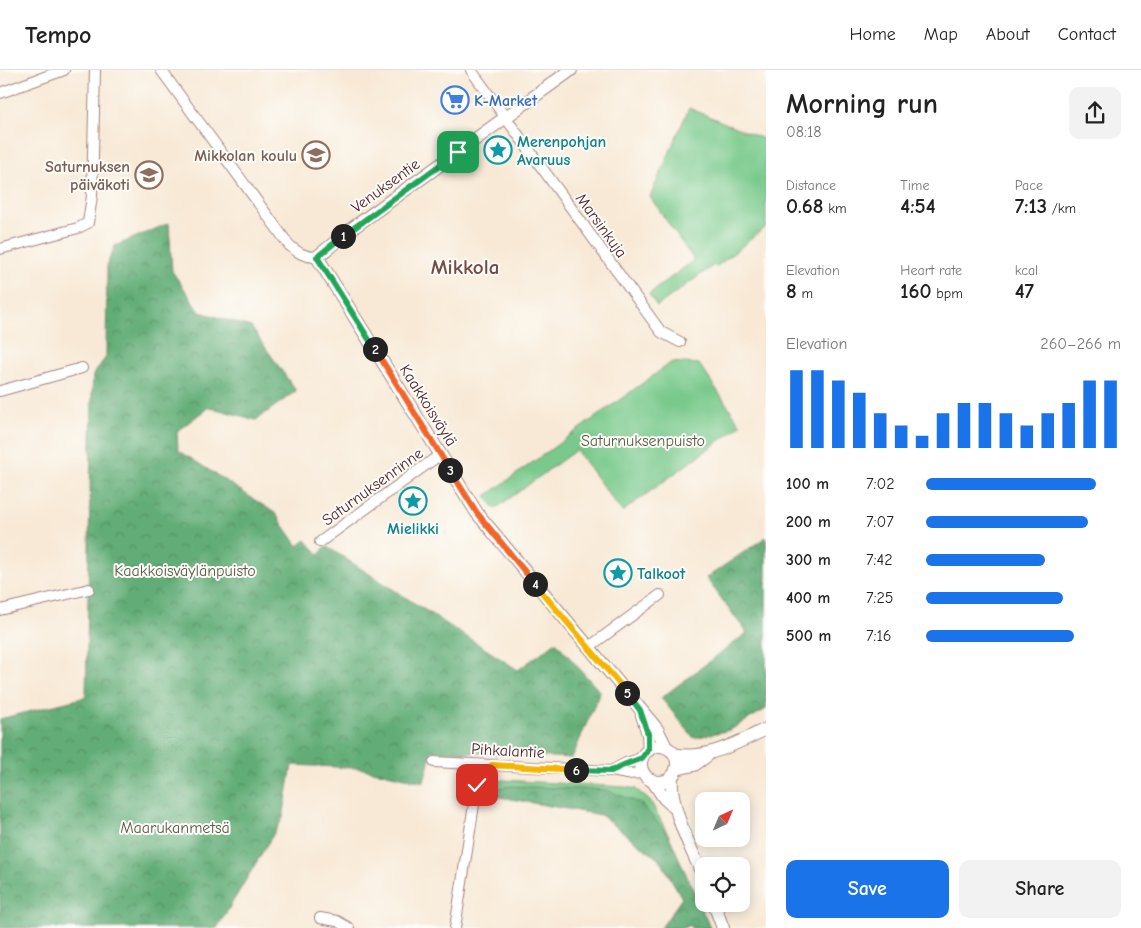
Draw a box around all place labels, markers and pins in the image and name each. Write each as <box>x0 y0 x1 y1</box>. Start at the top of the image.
supermarket icon: K-Market <box>440 85 470 115</box>
place label: K-Market <box>474 92 538 110</box>
pin <box>437 131 479 173</box>
place label: Merenpohjan Avaruus <box>517 133 606 169</box>
place icon: Merenpohjan Avaruus <box>483 135 513 165</box>
school or university icon: Mikkolan koulu <box>301 140 331 170</box>
place label: Mikkolan koulu <box>194 147 297 165</box>
place label: Saturnuksen päiväkoti <box>45 158 130 194</box>
school or university icon: Saturnuksen päiväkoti <box>134 160 164 190</box>
pin: 1 <box>330 224 356 248</box>
pin: 2 <box>362 336 388 362</box>
pin: 3 <box>438 458 462 482</box>
place icon: Mielikki <box>398 486 428 516</box>
place label: Mielikki <box>387 520 439 538</box>
place icon: Talkoot <box>603 558 633 588</box>
place label: Talkoot <box>637 565 686 583</box>
pin: 4 <box>522 572 548 596</box>
pin: 5 <box>614 680 640 706</box>
pin: 6 <box>564 758 588 782</box>
pin <box>456 764 498 806</box>

